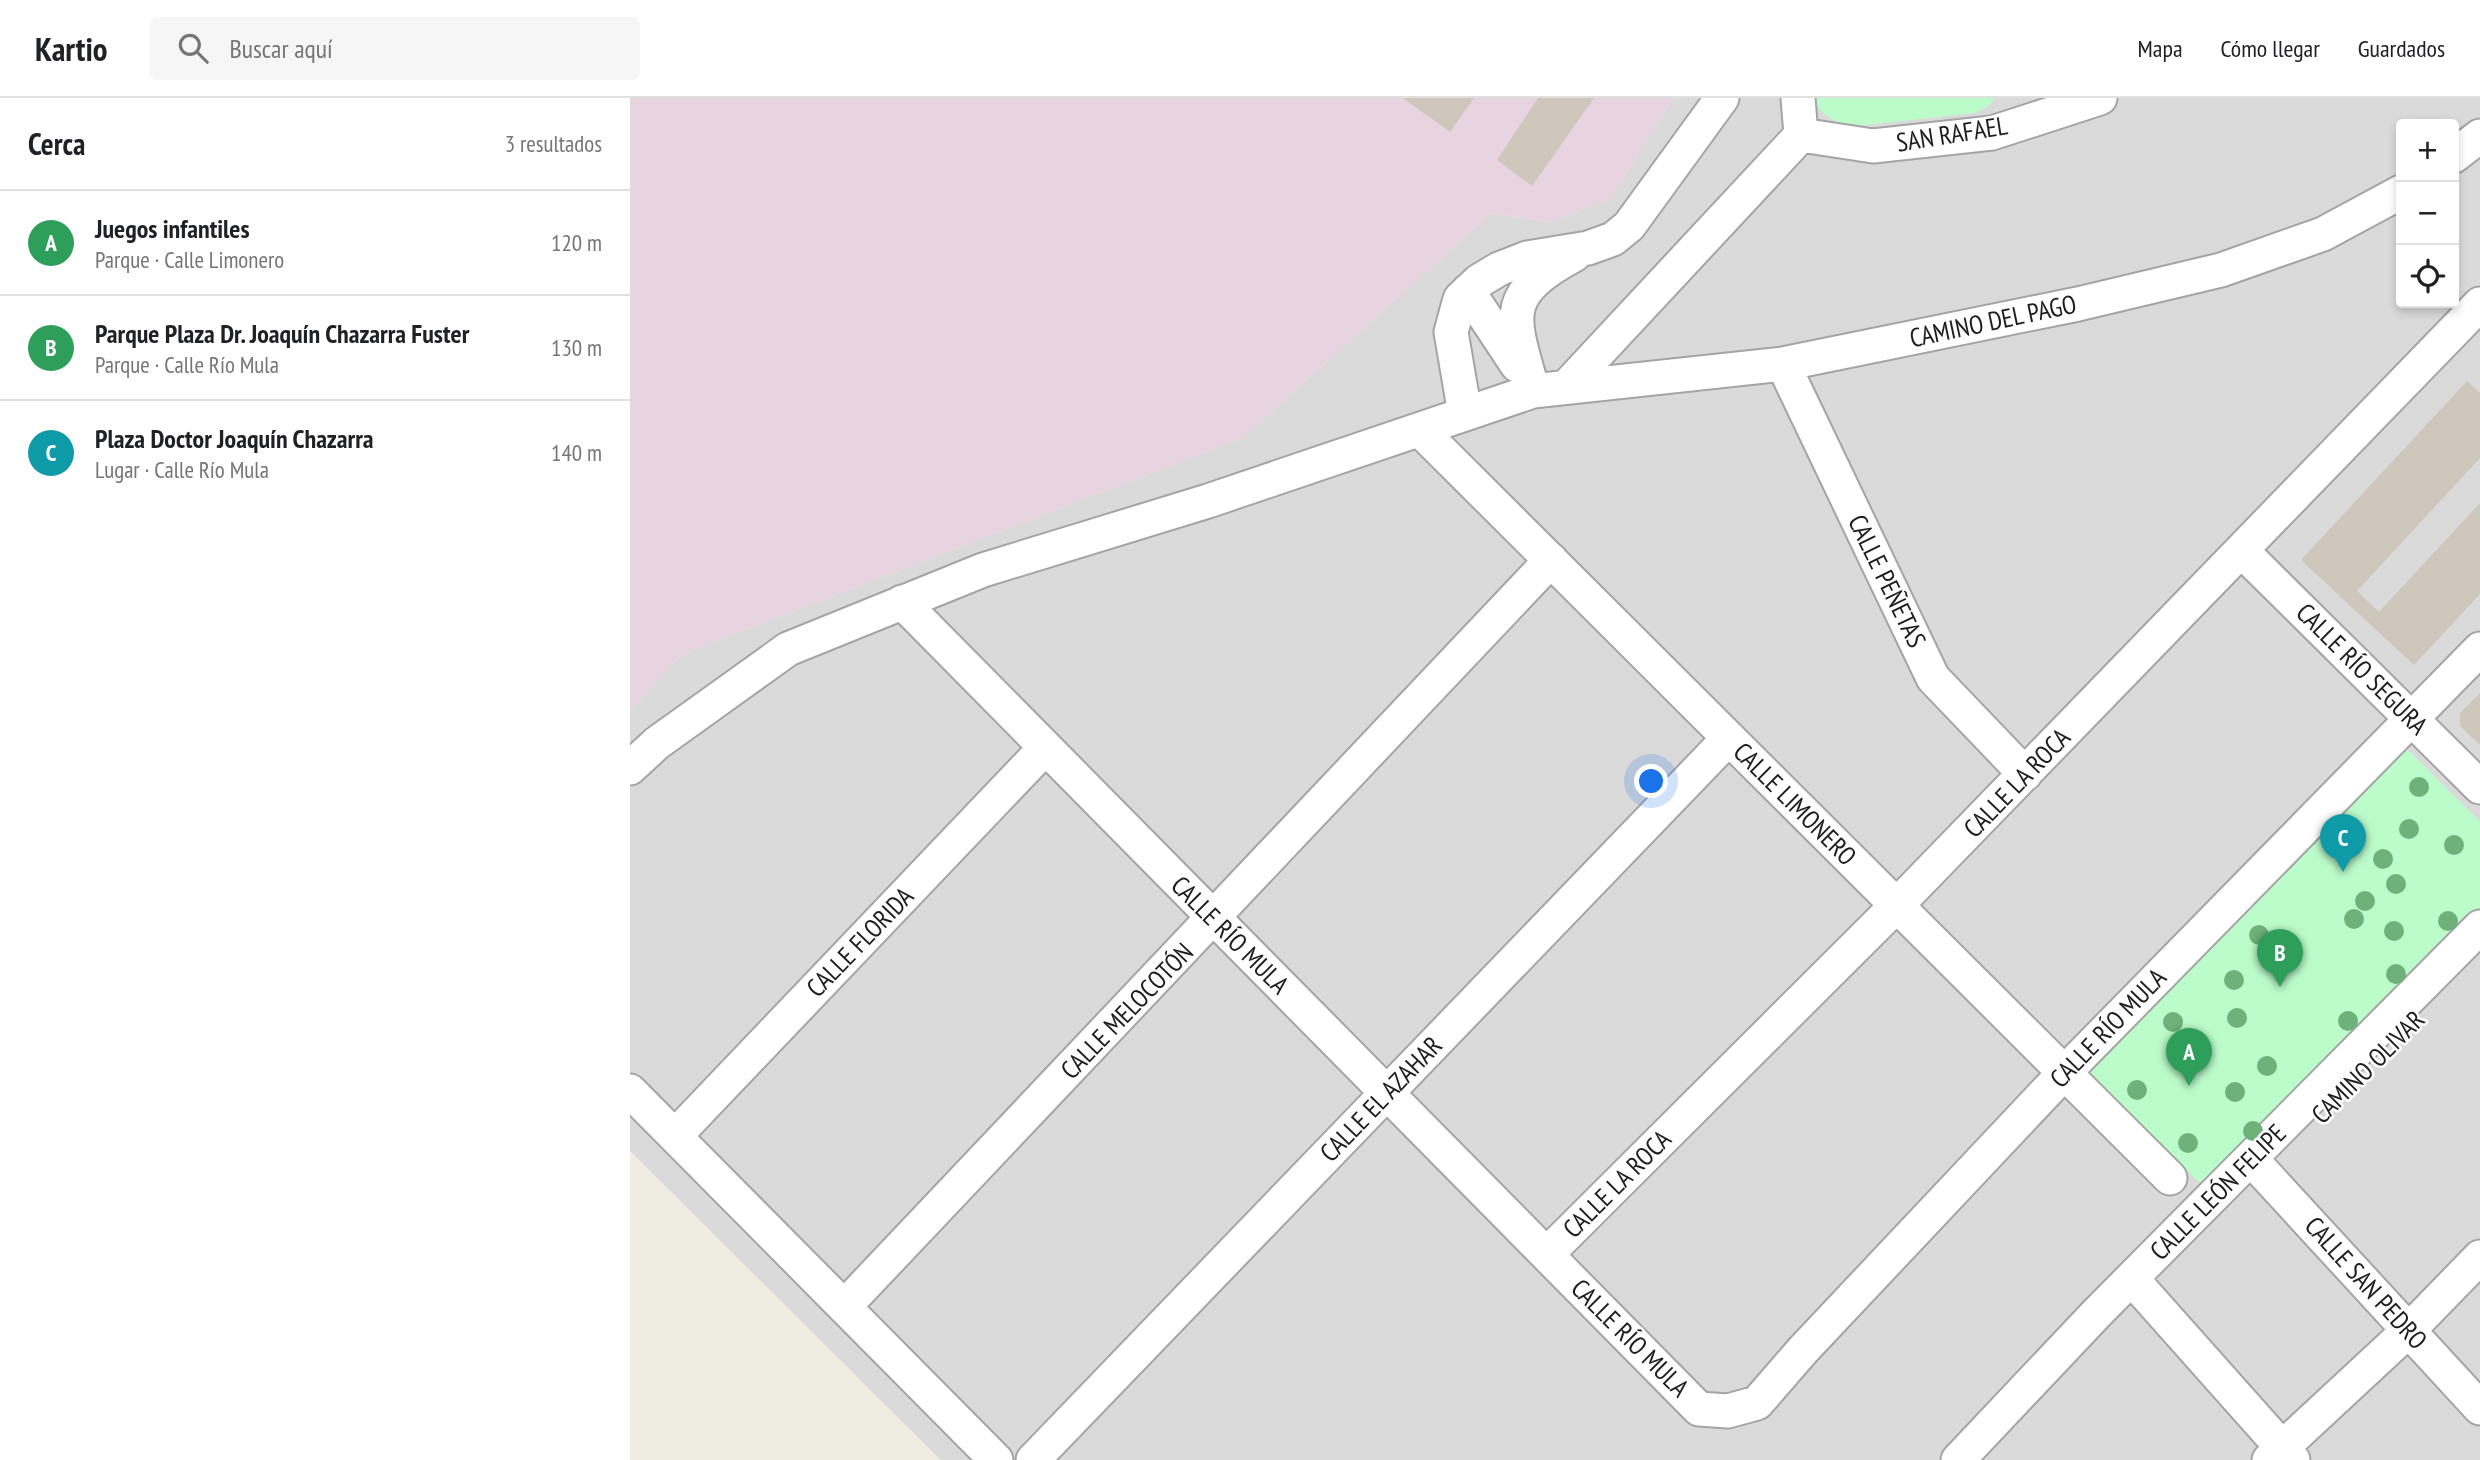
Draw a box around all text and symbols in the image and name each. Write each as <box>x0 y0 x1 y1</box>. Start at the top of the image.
search box <box>150 17 640 80</box>
text: Kartio <box>35 27 108 70</box>
icon: search <box>174 29 212 67</box>
text: Buscar aquí <box>230 32 333 65</box>
text: Mapa <box>2138 33 2183 64</box>
text: Cómo llegar <box>2221 33 2320 64</box>
text: Guardados <box>2358 33 2445 64</box>
street label: SAN RAFAEL <box>1894 108 2010 159</box>
map controls <box>2396 119 2459 308</box>
button: + <box>2396 119 2459 182</box>
text: Cerca <box>28 124 85 163</box>
text: 3 resultados <box>505 129 602 158</box>
button: − <box>2396 182 2459 245</box>
text: Juegos infantiles <box>95 212 250 245</box>
text: A <box>45 228 57 257</box>
text: 120 m <box>551 228 602 257</box>
text: Parque · Calle Limonero <box>95 245 284 274</box>
button: locate <box>2396 245 2459 308</box>
street label: CAMINO DEL PAGO <box>1907 287 2079 354</box>
text: Parque Plaza Dr. Joaquín Chazarra Fuster <box>95 317 469 350</box>
text: B <box>45 333 57 362</box>
text: 130 m <box>551 333 602 362</box>
text: Parque · Calle Río Mula <box>95 350 279 379</box>
text: Plaza Doctor Joaquín Chazarra <box>95 422 374 455</box>
text: C <box>46 438 56 467</box>
text: 140 m <box>551 438 602 467</box>
text: Lugar · Calle Río Mula <box>95 455 269 484</box>
street label: CALLE PEÑETAS <box>1841 509 1934 652</box>
street label: CALLE RÍO SEGURA <box>2290 596 2436 742</box>
street label: CALLE LA ROCA <box>1956 721 2077 844</box>
street label: CALLE LIMONERO <box>1727 735 1864 872</box>
your location <box>1634 764 1668 798</box>
pin: C <box>2320 814 2366 872</box>
street label: CALLE RÍO MULA <box>1164 869 1297 1001</box>
street label: CALLE FLORIDA <box>799 879 921 1003</box>
pin: B <box>2257 929 2303 987</box>
street label: CALLE MELOCOTÓN <box>1053 936 1200 1086</box>
street label: CALLE RÍO MULA <box>2042 960 2173 1094</box>
street label: CAMINO OLIVAR <box>2304 1003 2431 1130</box>
pin: A <box>2166 1028 2212 1086</box>
street label: CALLE EL AZAHAR <box>1313 1029 1449 1168</box>
street label: CALLE LEÓN FELIPE <box>2143 1117 2293 1267</box>
street label: CALLE LA ROCA <box>1556 1122 1678 1245</box>
street label: CALLE SAN PEDRO <box>2298 1209 2435 1356</box>
street label: CALLE RÍO MULA <box>1564 1272 1697 1404</box>

